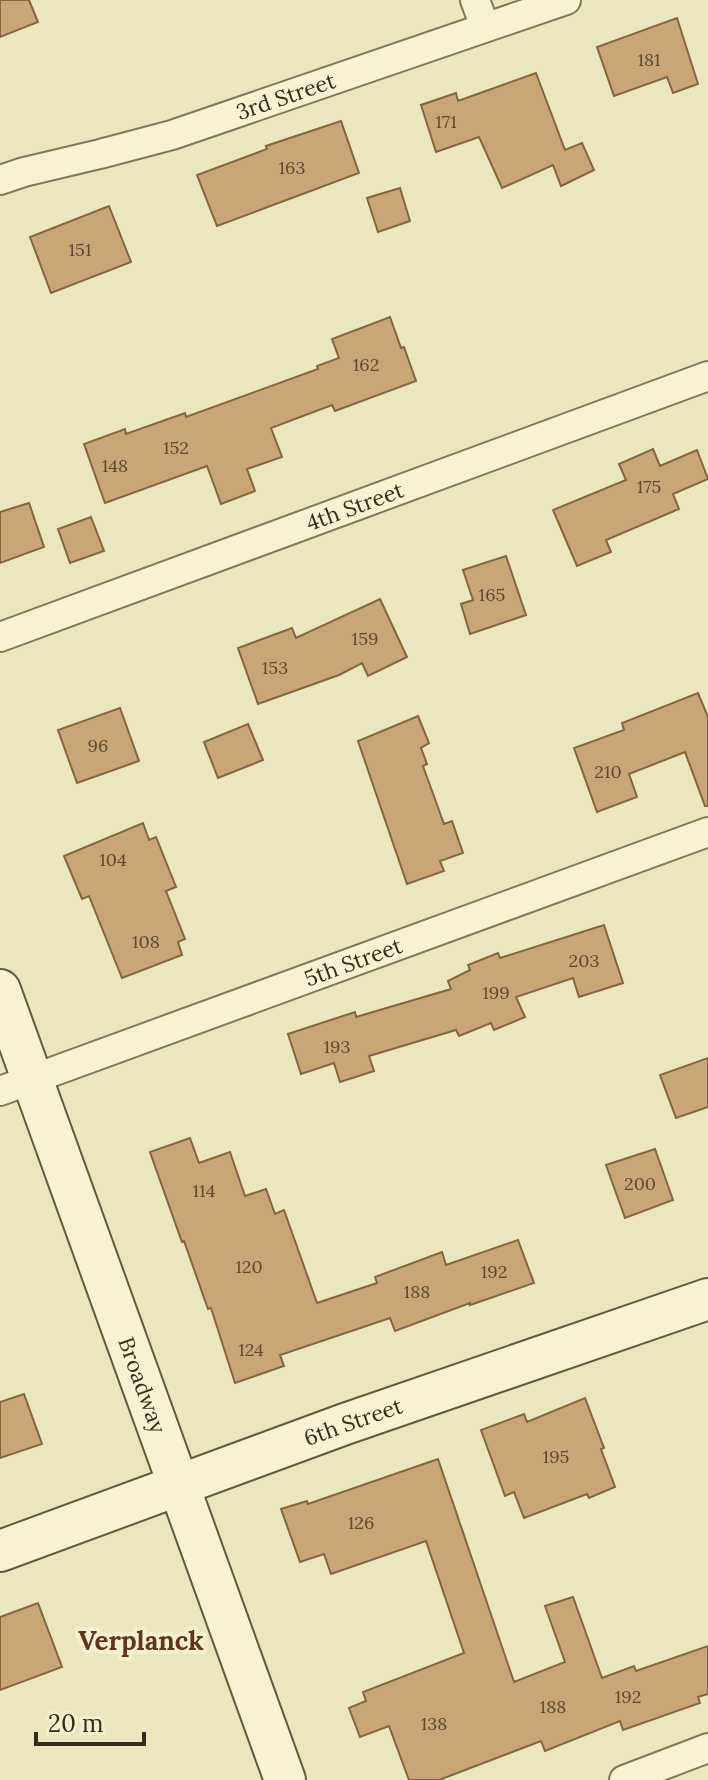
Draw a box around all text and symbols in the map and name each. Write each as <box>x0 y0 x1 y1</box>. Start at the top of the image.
house number: 181 <box>637 48 661 71</box>
street label: 3rd Street <box>232 66 339 126</box>
house number: 171 <box>435 110 457 133</box>
house number: 163 <box>279 156 305 179</box>
house number: 151 <box>69 238 91 261</box>
house number: 162 <box>353 353 379 376</box>
house number: 152 <box>163 436 189 459</box>
house number: 148 <box>102 454 128 477</box>
street label: 4th Street <box>302 475 408 537</box>
house number: 175 <box>637 475 661 498</box>
house number: 165 <box>479 583 505 606</box>
house number: 159 <box>352 627 378 650</box>
house number: 153 <box>262 656 288 679</box>
house number: 96 <box>88 734 108 757</box>
house number: 210 <box>594 760 622 783</box>
house number: 104 <box>99 848 127 871</box>
house number: 108 <box>132 930 160 953</box>
street label: 5th Street <box>300 931 406 992</box>
house number: 203 <box>569 949 599 972</box>
house number: 199 <box>482 981 510 1004</box>
house number: 193 <box>324 1035 350 1058</box>
house number: 200 <box>624 1172 656 1195</box>
house number: 114 <box>193 1179 216 1202</box>
house number: 120 <box>235 1255 263 1278</box>
house number: 192 <box>481 1260 507 1283</box>
house number: 188 <box>404 1280 430 1303</box>
street label: Broadway <box>112 1333 173 1437</box>
house number: 124 <box>238 1338 264 1361</box>
street label: 6th Street <box>300 1391 406 1452</box>
house number: 195 <box>543 1445 569 1468</box>
house number: 126 <box>348 1511 374 1534</box>
district label: Verplanck <box>78 1624 204 1657</box>
house number: 192 <box>615 1685 641 1708</box>
house number: 188 <box>540 1695 566 1718</box>
scale bar <box>36 1696 144 1746</box>
text: 20 m <box>48 1708 104 1739</box>
house number: 138 <box>421 1712 447 1735</box>

